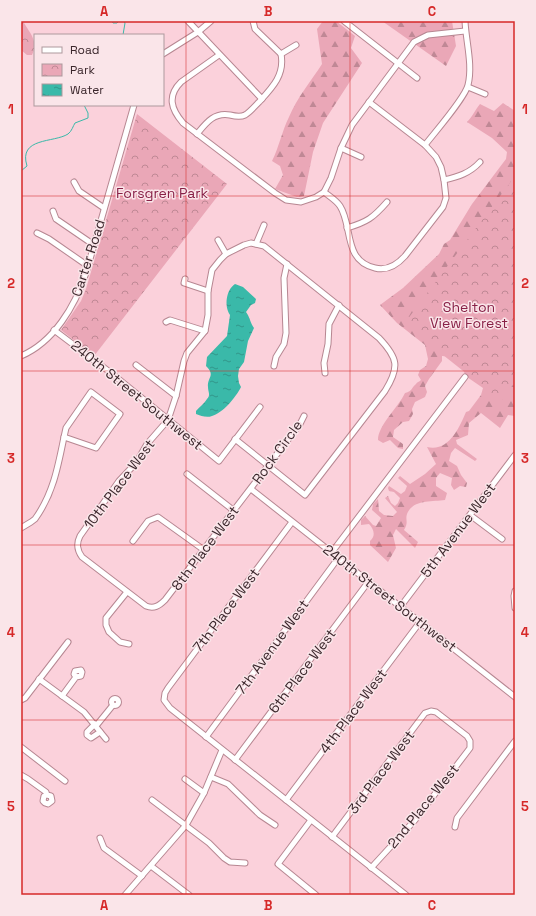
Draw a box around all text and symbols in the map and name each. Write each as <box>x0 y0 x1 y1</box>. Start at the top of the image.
text: A <box>100 3 109 20</box>
text: B <box>264 3 273 20</box>
text: C <box>428 3 436 20</box>
legend <box>34 34 164 106</box>
text: Road <box>70 42 99 58</box>
text: Park <box>70 62 95 78</box>
text: Water <box>70 82 104 98</box>
text: 1 <box>8 101 14 118</box>
text: 1 <box>522 101 528 118</box>
park label: Forsgren Park <box>116 184 209 202</box>
street label: Carter Road <box>67 217 109 299</box>
text: 2 <box>7 275 15 292</box>
text: 2 <box>521 275 529 292</box>
park label: Shelton View Forest <box>430 298 508 332</box>
street label: 240th Street Southwest <box>67 336 207 454</box>
street label: Rock Circle <box>248 417 306 487</box>
street label: 10th Place West <box>80 436 158 532</box>
text: 3 <box>7 450 15 467</box>
text: 3 <box>521 450 529 467</box>
street label: 5th Avenue West <box>417 479 499 581</box>
street label: 8th Place West <box>167 502 243 594</box>
street label: 240th Street Southwest <box>320 540 460 656</box>
street label: 7th Place West <box>189 564 263 656</box>
street label: 7th Avenue West <box>231 596 313 698</box>
text: 4 <box>7 624 15 641</box>
text: 4 <box>521 624 529 641</box>
street label: 6th Place West <box>264 625 340 717</box>
street label: 4th Place West <box>315 665 391 757</box>
street label: 3rd Place West <box>344 727 418 817</box>
street label: 2nd Place West <box>383 760 463 852</box>
text: 5 <box>7 798 15 815</box>
text: 5 <box>521 798 529 815</box>
text: A <box>100 897 109 914</box>
text: B <box>264 897 273 914</box>
text: C <box>428 897 436 914</box>

